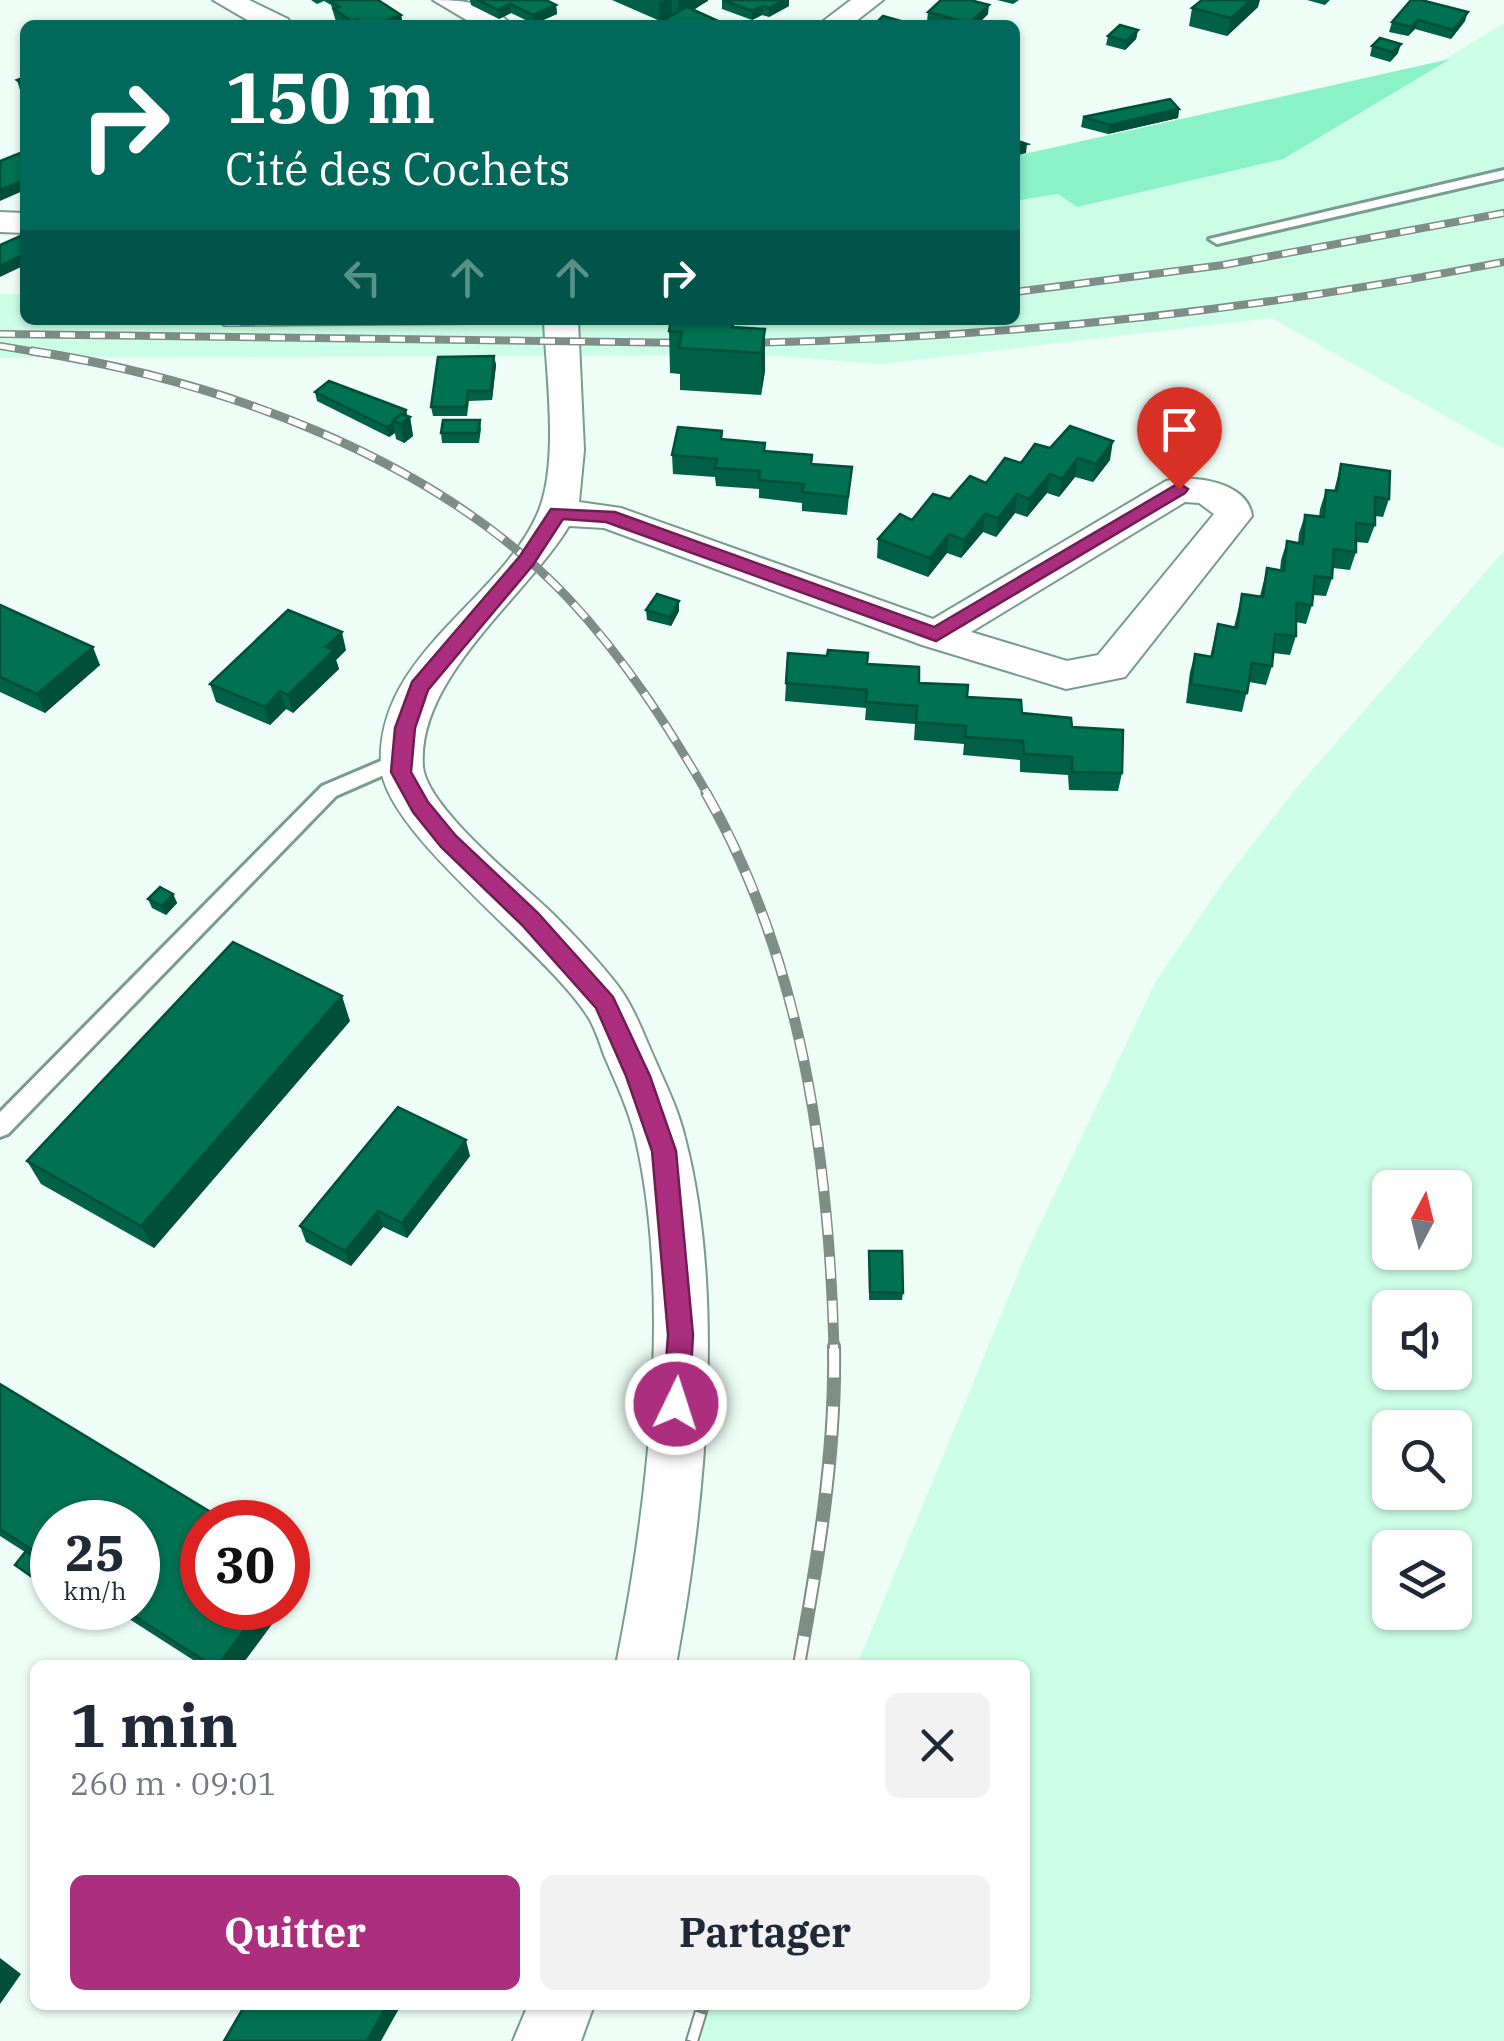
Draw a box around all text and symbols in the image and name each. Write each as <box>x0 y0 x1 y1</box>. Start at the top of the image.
text: 150 m <box>225 51 435 142</box>
icon: right <box>60 60 190 190</box>
text: Cité des Cochets <box>225 139 571 197</box>
icon: left <box>335 250 390 305</box>
icon: ahead <box>440 250 495 305</box>
icon: ahead <box>545 250 600 305</box>
icon: right <box>650 250 705 305</box>
pin <box>1137 387 1222 490</box>
icon: arrive <box>1152 402 1207 457</box>
north arrow <box>1372 1170 1472 1270</box>
map controls <box>1372 1170 1472 1630</box>
button: sound <box>1372 1290 1472 1390</box>
position arrow <box>624 1352 728 1456</box>
button: search <box>1372 1410 1472 1510</box>
speed limit sign: 30 <box>180 1500 310 1630</box>
text: 25 <box>65 1520 125 1585</box>
button: layers <box>1372 1530 1472 1630</box>
text: km/h <box>63 1574 127 1607</box>
text: 1 min <box>70 1685 238 1764</box>
button: close <box>885 1693 990 1798</box>
text: 260 m · 09:01 <box>70 1762 277 1804</box>
button: Quitter <box>70 1875 520 1990</box>
button: Partager <box>540 1875 990 1990</box>

